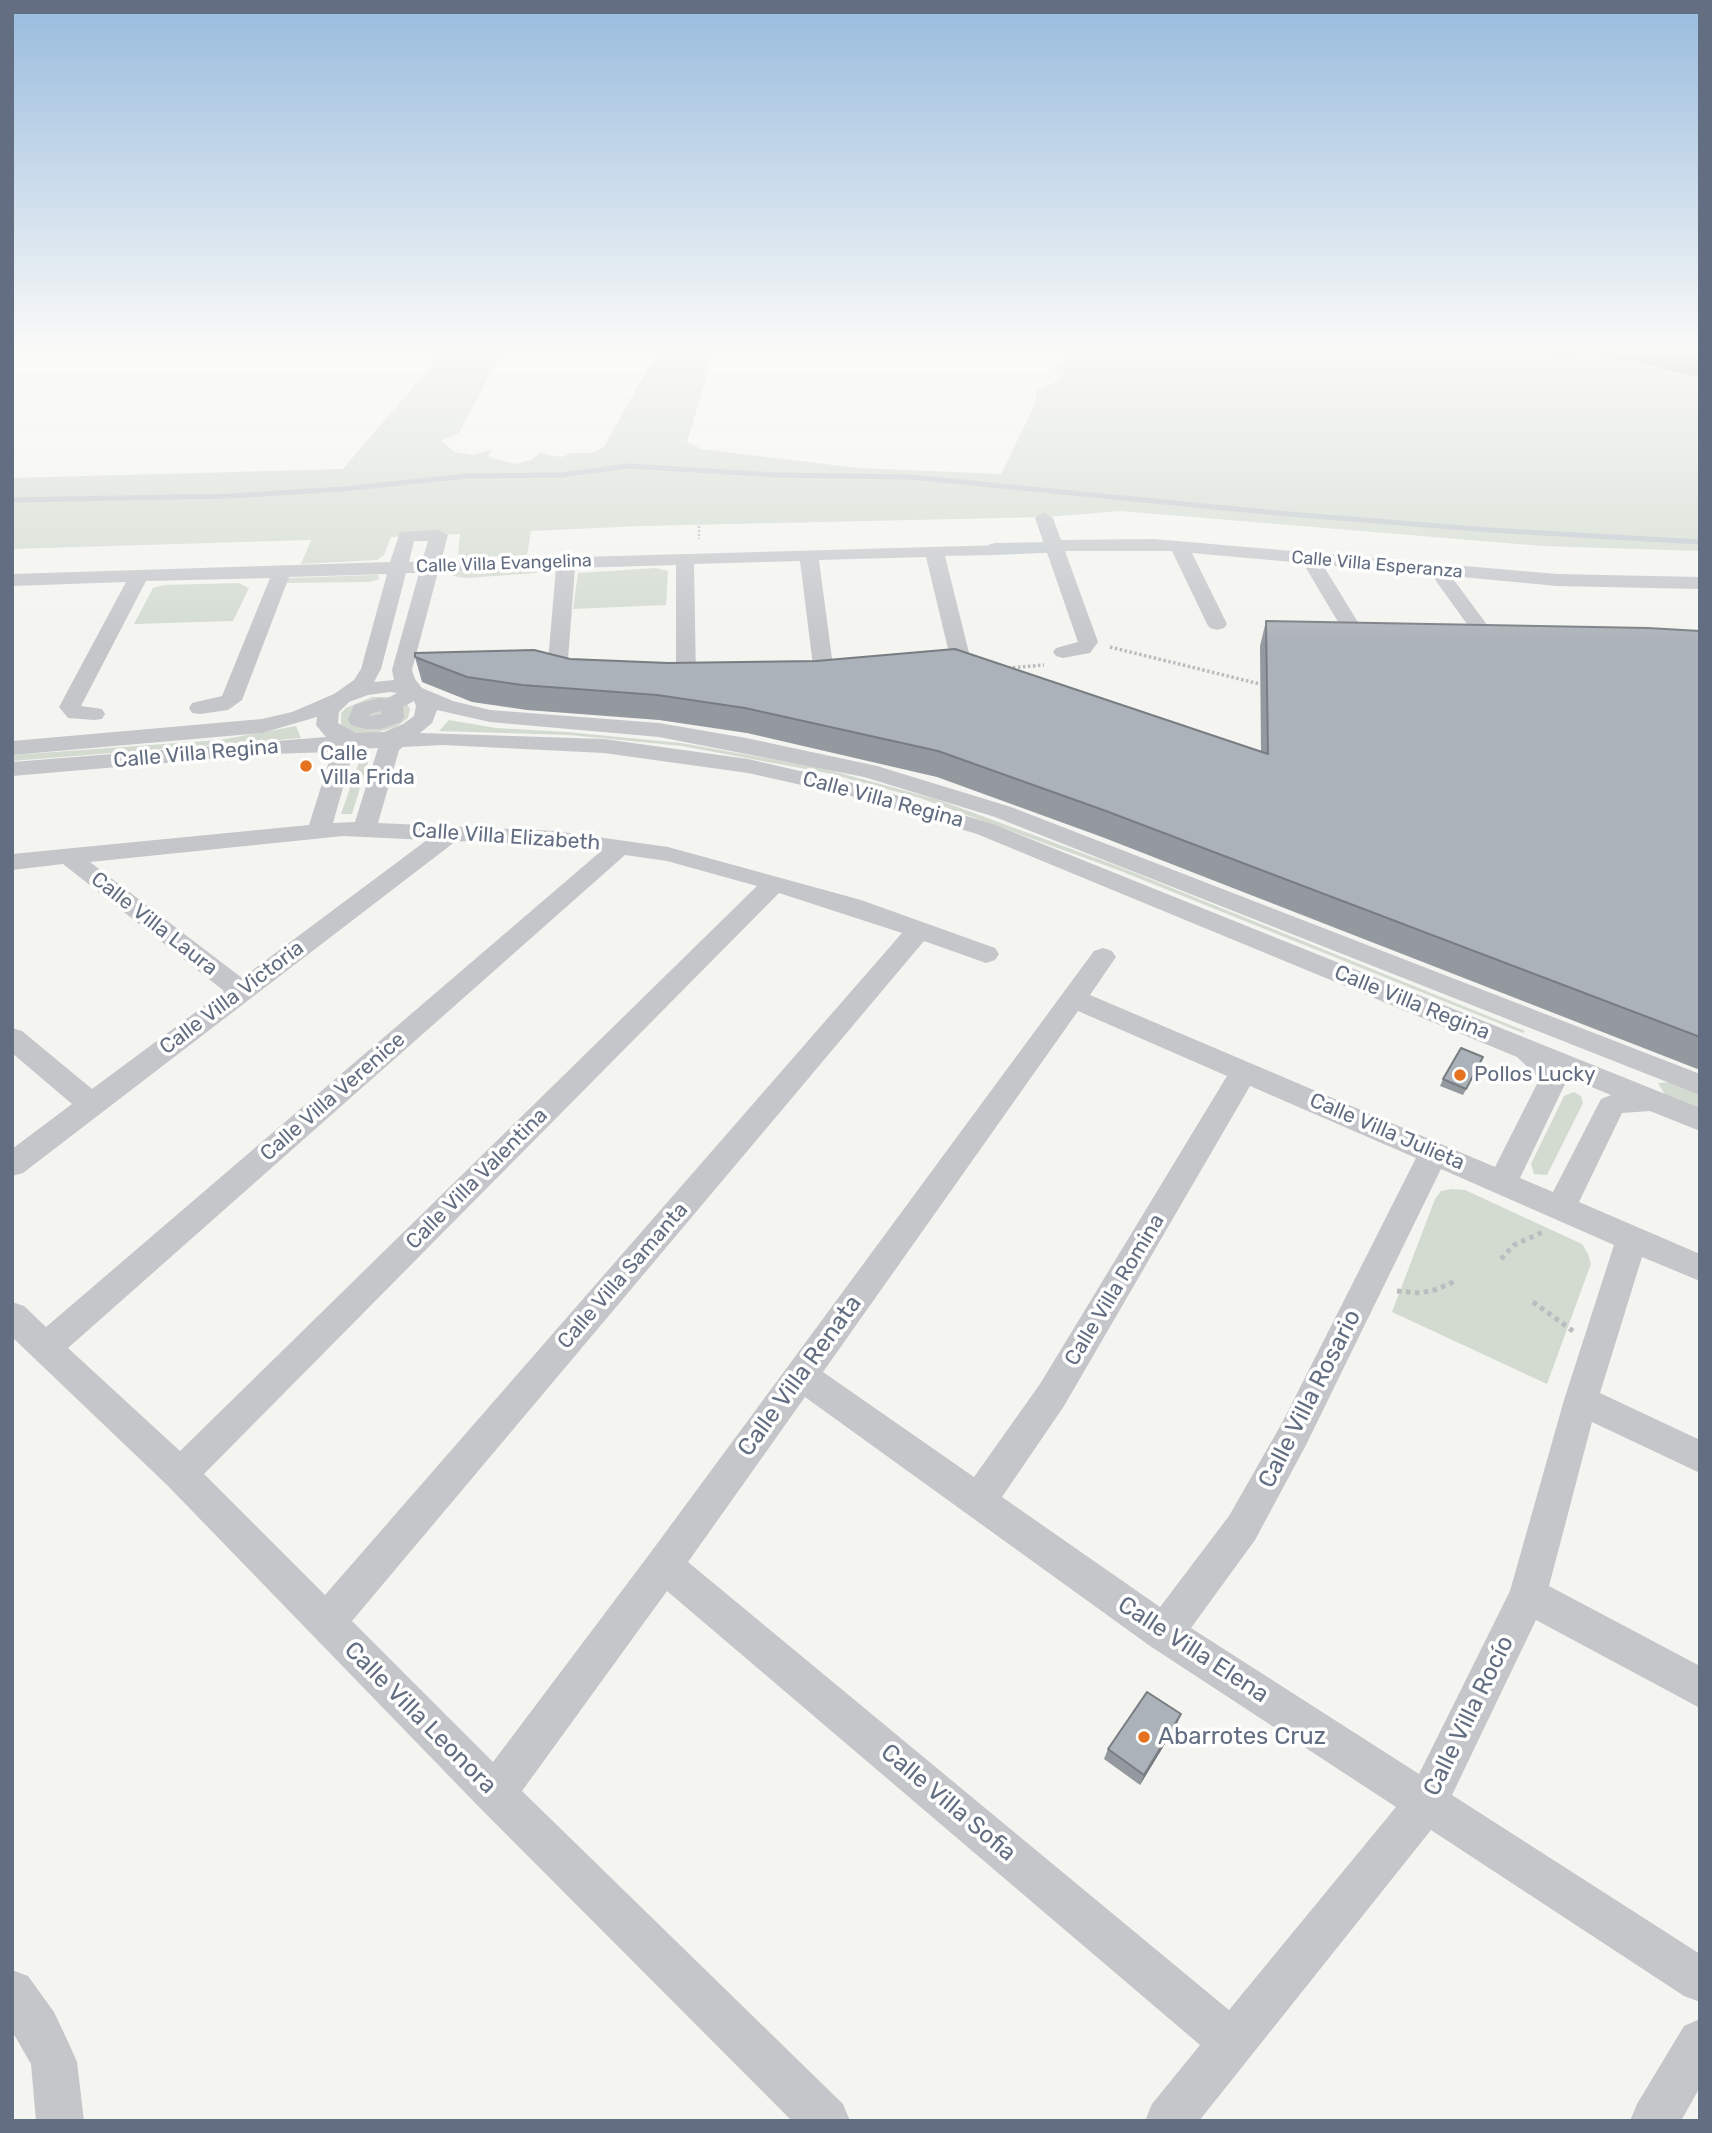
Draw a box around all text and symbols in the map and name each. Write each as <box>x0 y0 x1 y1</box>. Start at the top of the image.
street label: Calle Villa Esperanza <box>1290 547 1464 583</box>
street label: Calle Villa Evangelina <box>416 550 592 578</box>
street label: Calle Villa Regina <box>112 734 280 774</box>
place label: Calle Villa Frida <box>320 741 415 791</box>
marker: Calle Villa Frida <box>298 758 314 774</box>
street label: Calle Villa Regina <box>800 766 966 834</box>
street label: Calle Villa Elizabeth <box>411 818 601 856</box>
street label: Calle Villa Laura <box>86 867 222 981</box>
street label: Calle Villa Victoria <box>155 936 309 1060</box>
street label: Calle Villa Regina <box>1330 960 1494 1046</box>
street label: Calle Villa Verenice <box>255 1027 411 1167</box>
place label: Pollos Lucky <box>1474 1062 1596 1088</box>
marker: Pollos Lucky <box>1452 1067 1468 1083</box>
street label: Calle Villa Julieta <box>1306 1088 1468 1176</box>
street label: Calle Villa Valentina <box>401 1103 553 1255</box>
street label: Calle Villa Samanta <box>553 1198 693 1354</box>
street label: Calle Villa Romina <box>1060 1210 1170 1370</box>
street label: Calle Villa Renata <box>732 1290 868 1462</box>
street label: Calle Villa Rosario <box>1253 1305 1367 1493</box>
street label: Calle Villa Elena <box>1112 1591 1274 1709</box>
street label: Calle Villa Rocío <box>1418 1631 1520 1801</box>
street label: Calle Villa Leonora <box>338 1636 502 1800</box>
place label: Abarrotes Cruz <box>1158 1723 1326 1751</box>
marker: Abarrotes Cruz <box>1136 1729 1152 1745</box>
street label: Calle Villa Sofia <box>875 1738 1021 1868</box>

